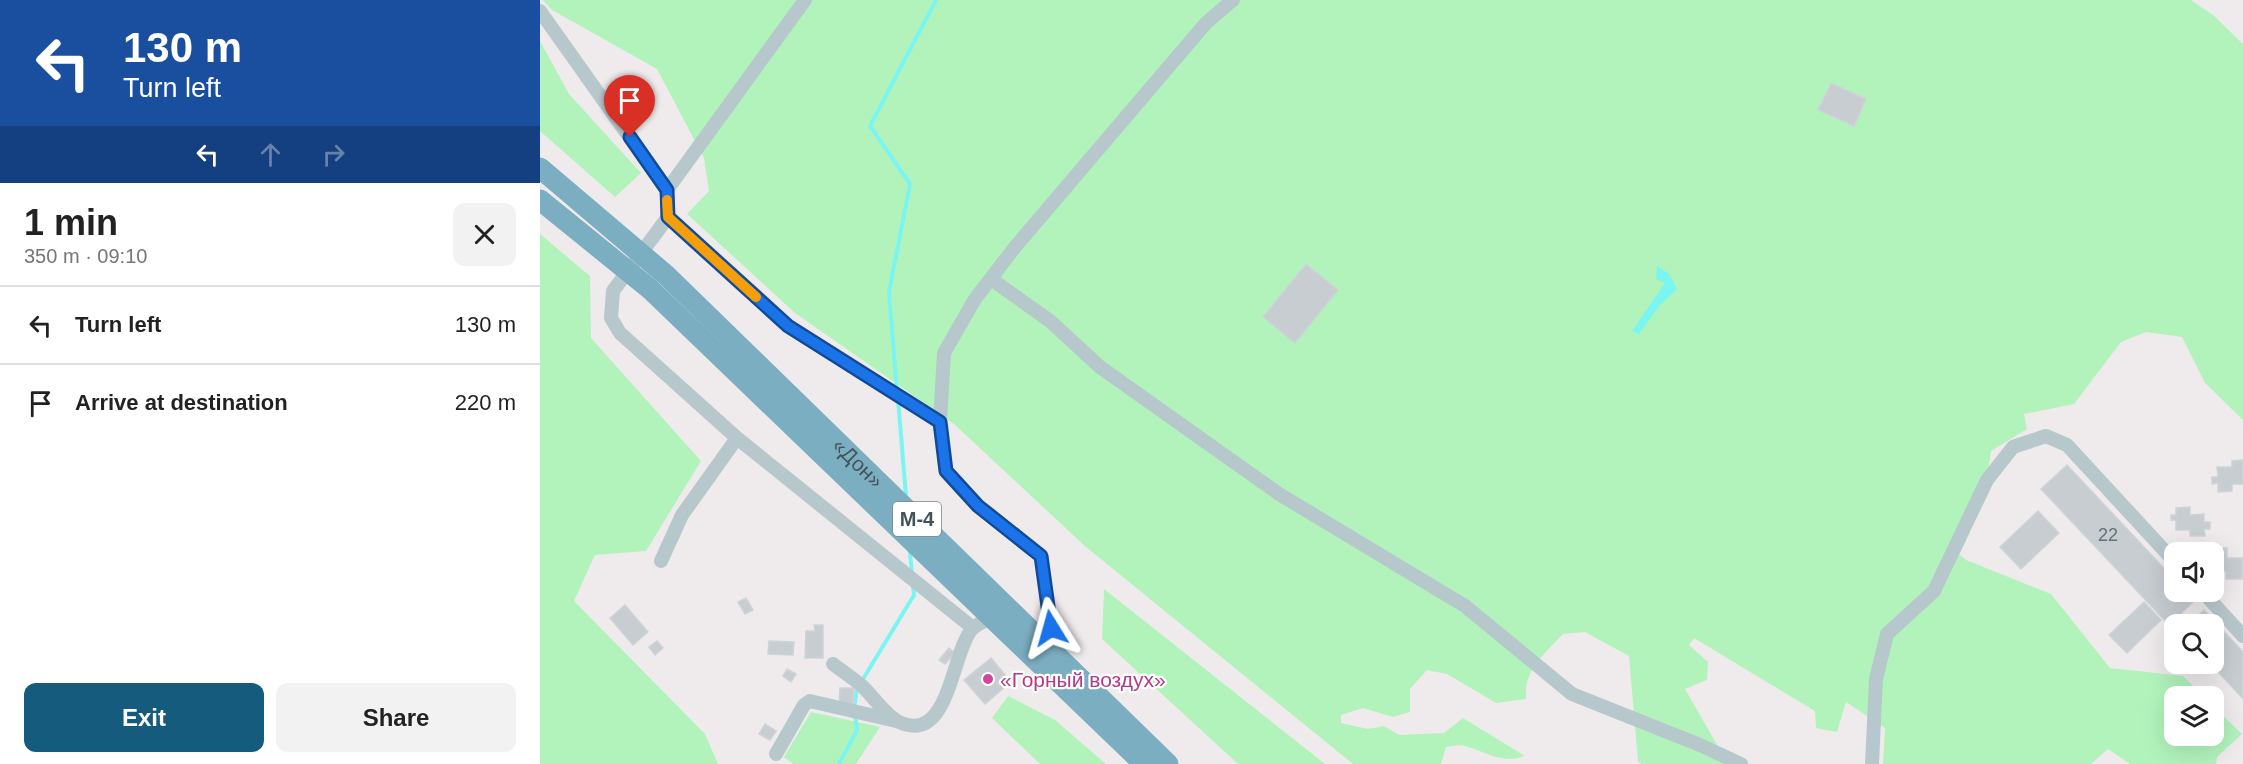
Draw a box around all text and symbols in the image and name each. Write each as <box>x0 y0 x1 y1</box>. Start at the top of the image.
icon: left <box>24 24 102 102</box>
text: 130 m <box>123 24 242 71</box>
text: Turn left <box>123 73 221 103</box>
pin <box>604 75 655 137</box>
icon: arrive <box>613 84 646 117</box>
icon: left <box>191 138 224 171</box>
icon: ahead <box>254 138 287 171</box>
icon: right <box>317 138 350 171</box>
text: 1 min <box>24 202 118 243</box>
button: close <box>453 203 516 266</box>
text: 350 m · 09:10 <box>24 245 147 267</box>
icon: left <box>24 309 57 342</box>
text: Turn left <box>75 312 161 337</box>
text: 130 m <box>455 312 516 337</box>
icon: arrive <box>24 387 57 420</box>
text: Arrive at destination <box>75 390 288 415</box>
text: 220 m <box>455 390 516 415</box>
street label: «Дон» <box>829 433 888 492</box>
road number: М-4 <box>893 502 941 536</box>
house number: 22 <box>2098 525 2118 545</box>
map controls <box>2164 542 2224 746</box>
button: sound <box>2164 542 2224 602</box>
position arrow <box>1019 596 1083 660</box>
button: search <box>2164 614 2224 674</box>
place label: «Горный воздух» <box>1000 668 1166 691</box>
marker: «Горный воздух» <box>981 672 995 686</box>
button: Exit <box>24 683 264 752</box>
button: Share <box>276 683 516 752</box>
button: layers <box>2164 686 2224 746</box>

